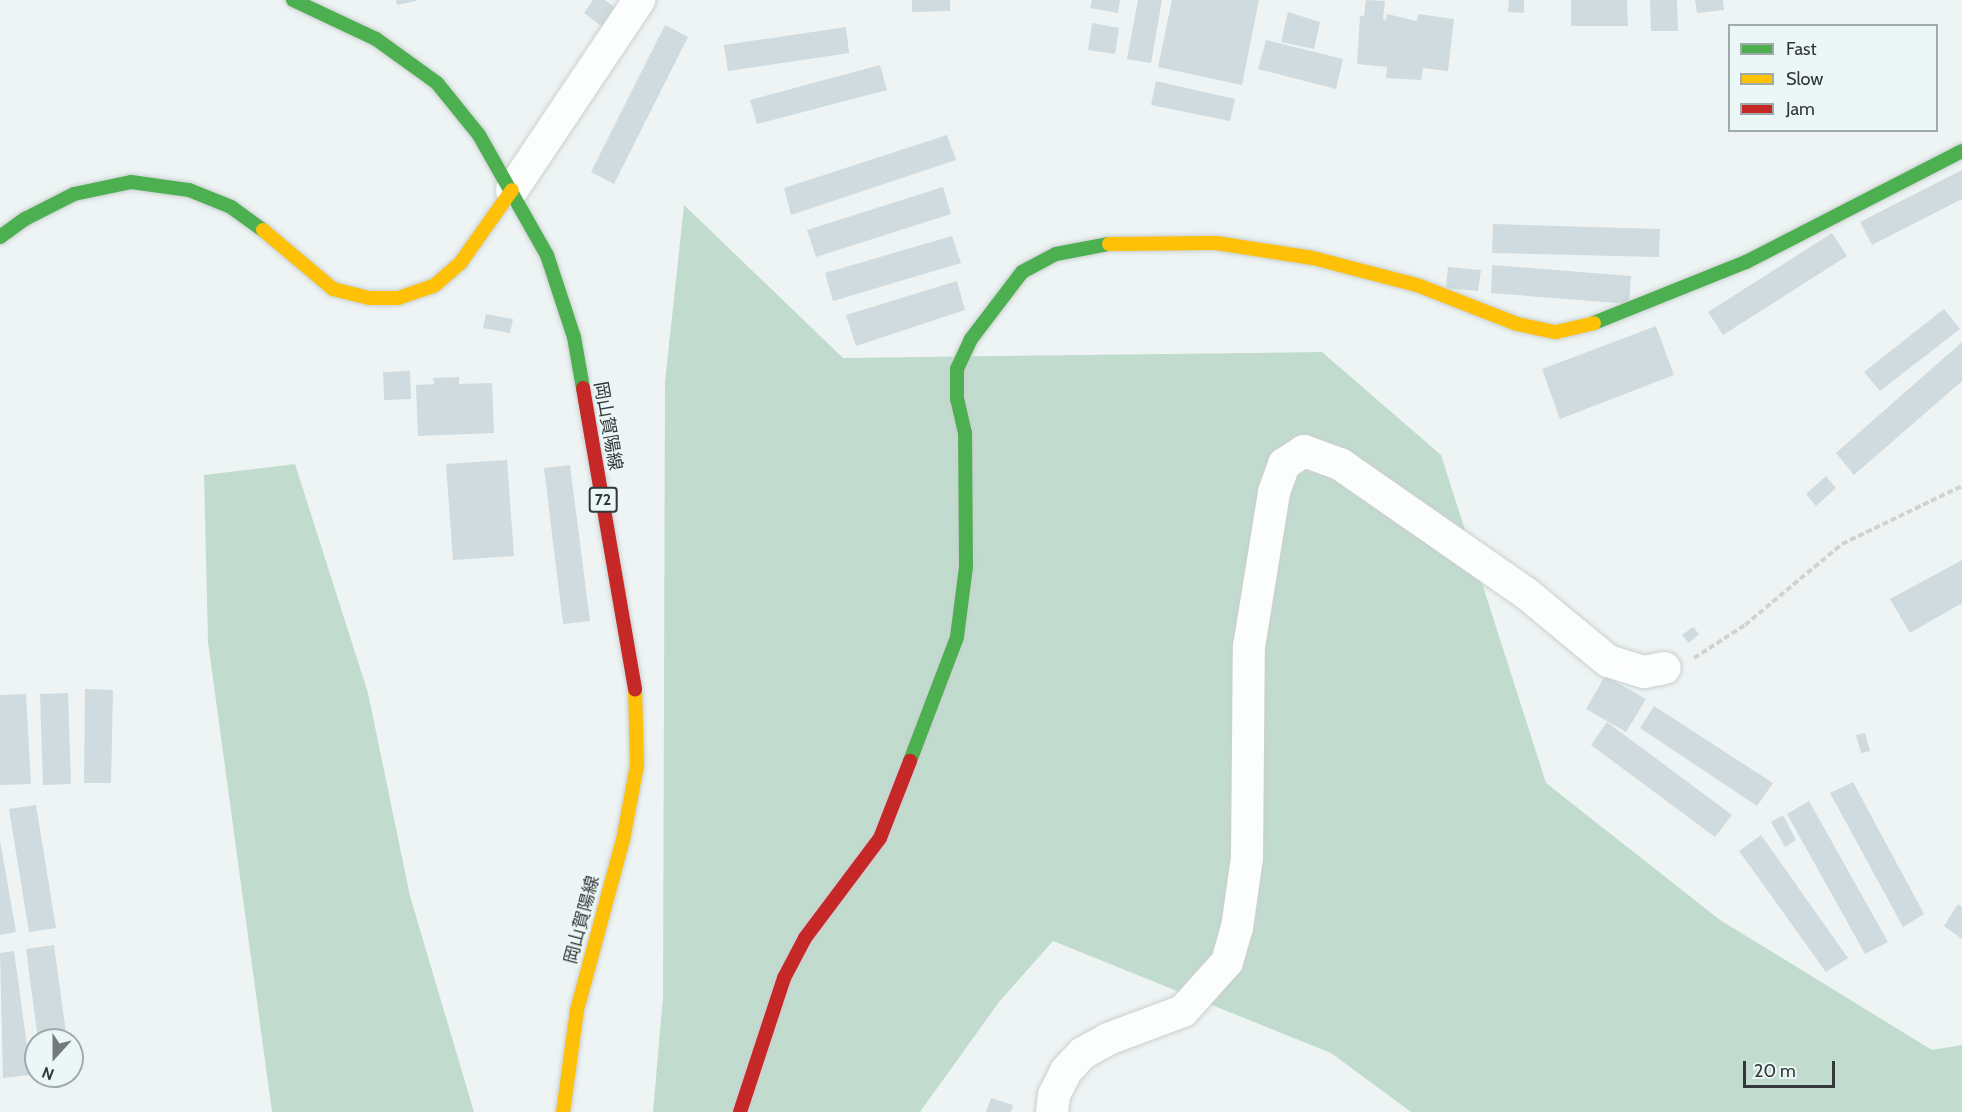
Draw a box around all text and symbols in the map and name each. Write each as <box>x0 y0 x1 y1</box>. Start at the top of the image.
legend <box>1728 24 1938 132</box>
text: Fast <box>1786 38 1817 60</box>
text: Slow <box>1786 68 1823 90</box>
text: Jam <box>1786 98 1815 120</box>
street label: 岡山賀陽線 <box>590 380 626 472</box>
road number: 72 <box>588 487 618 513</box>
street label: 岡山賀陽線 <box>560 874 604 966</box>
north arrow <box>24 1028 84 1088</box>
scale bar <box>1746 1049 1838 1087</box>
text: 20 m <box>1754 1060 1796 1082</box>
text: N <box>39 1063 57 1084</box>

